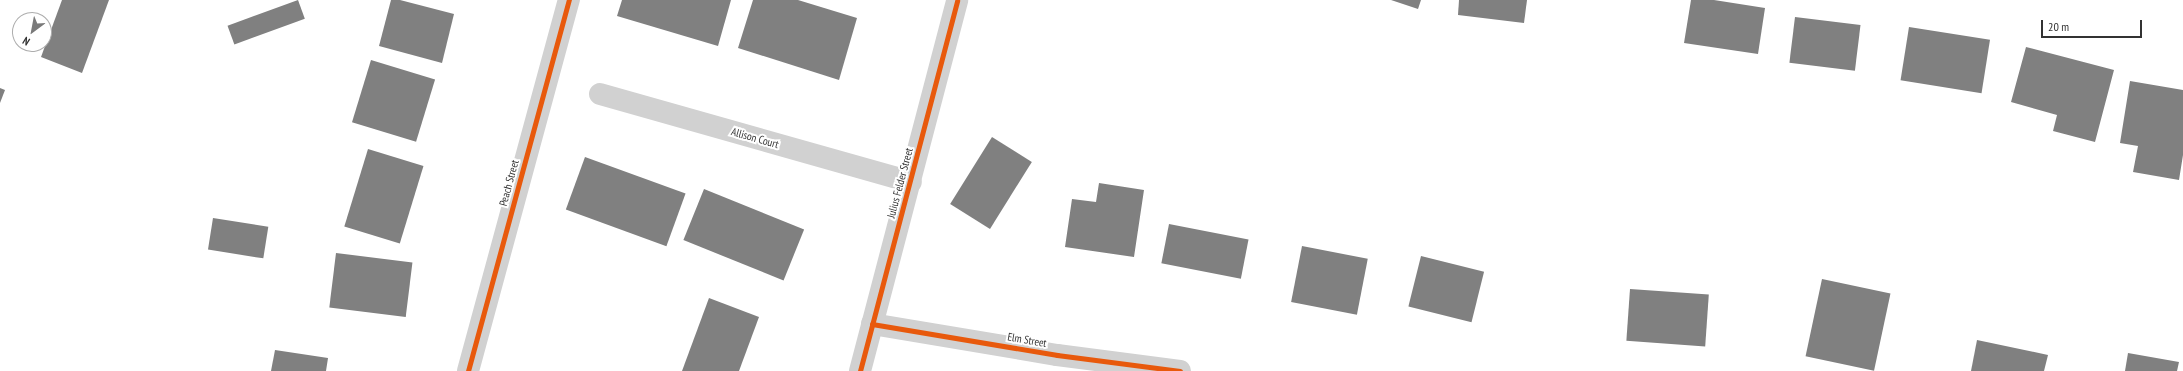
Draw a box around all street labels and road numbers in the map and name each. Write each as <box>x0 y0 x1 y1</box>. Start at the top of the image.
street label: Allison Court <box>730 125 780 151</box>
street label: Julius Felder Street <box>884 146 916 220</box>
street label: Peach Street <box>496 158 522 208</box>
street label: Elm Street <box>1006 330 1048 350</box>

